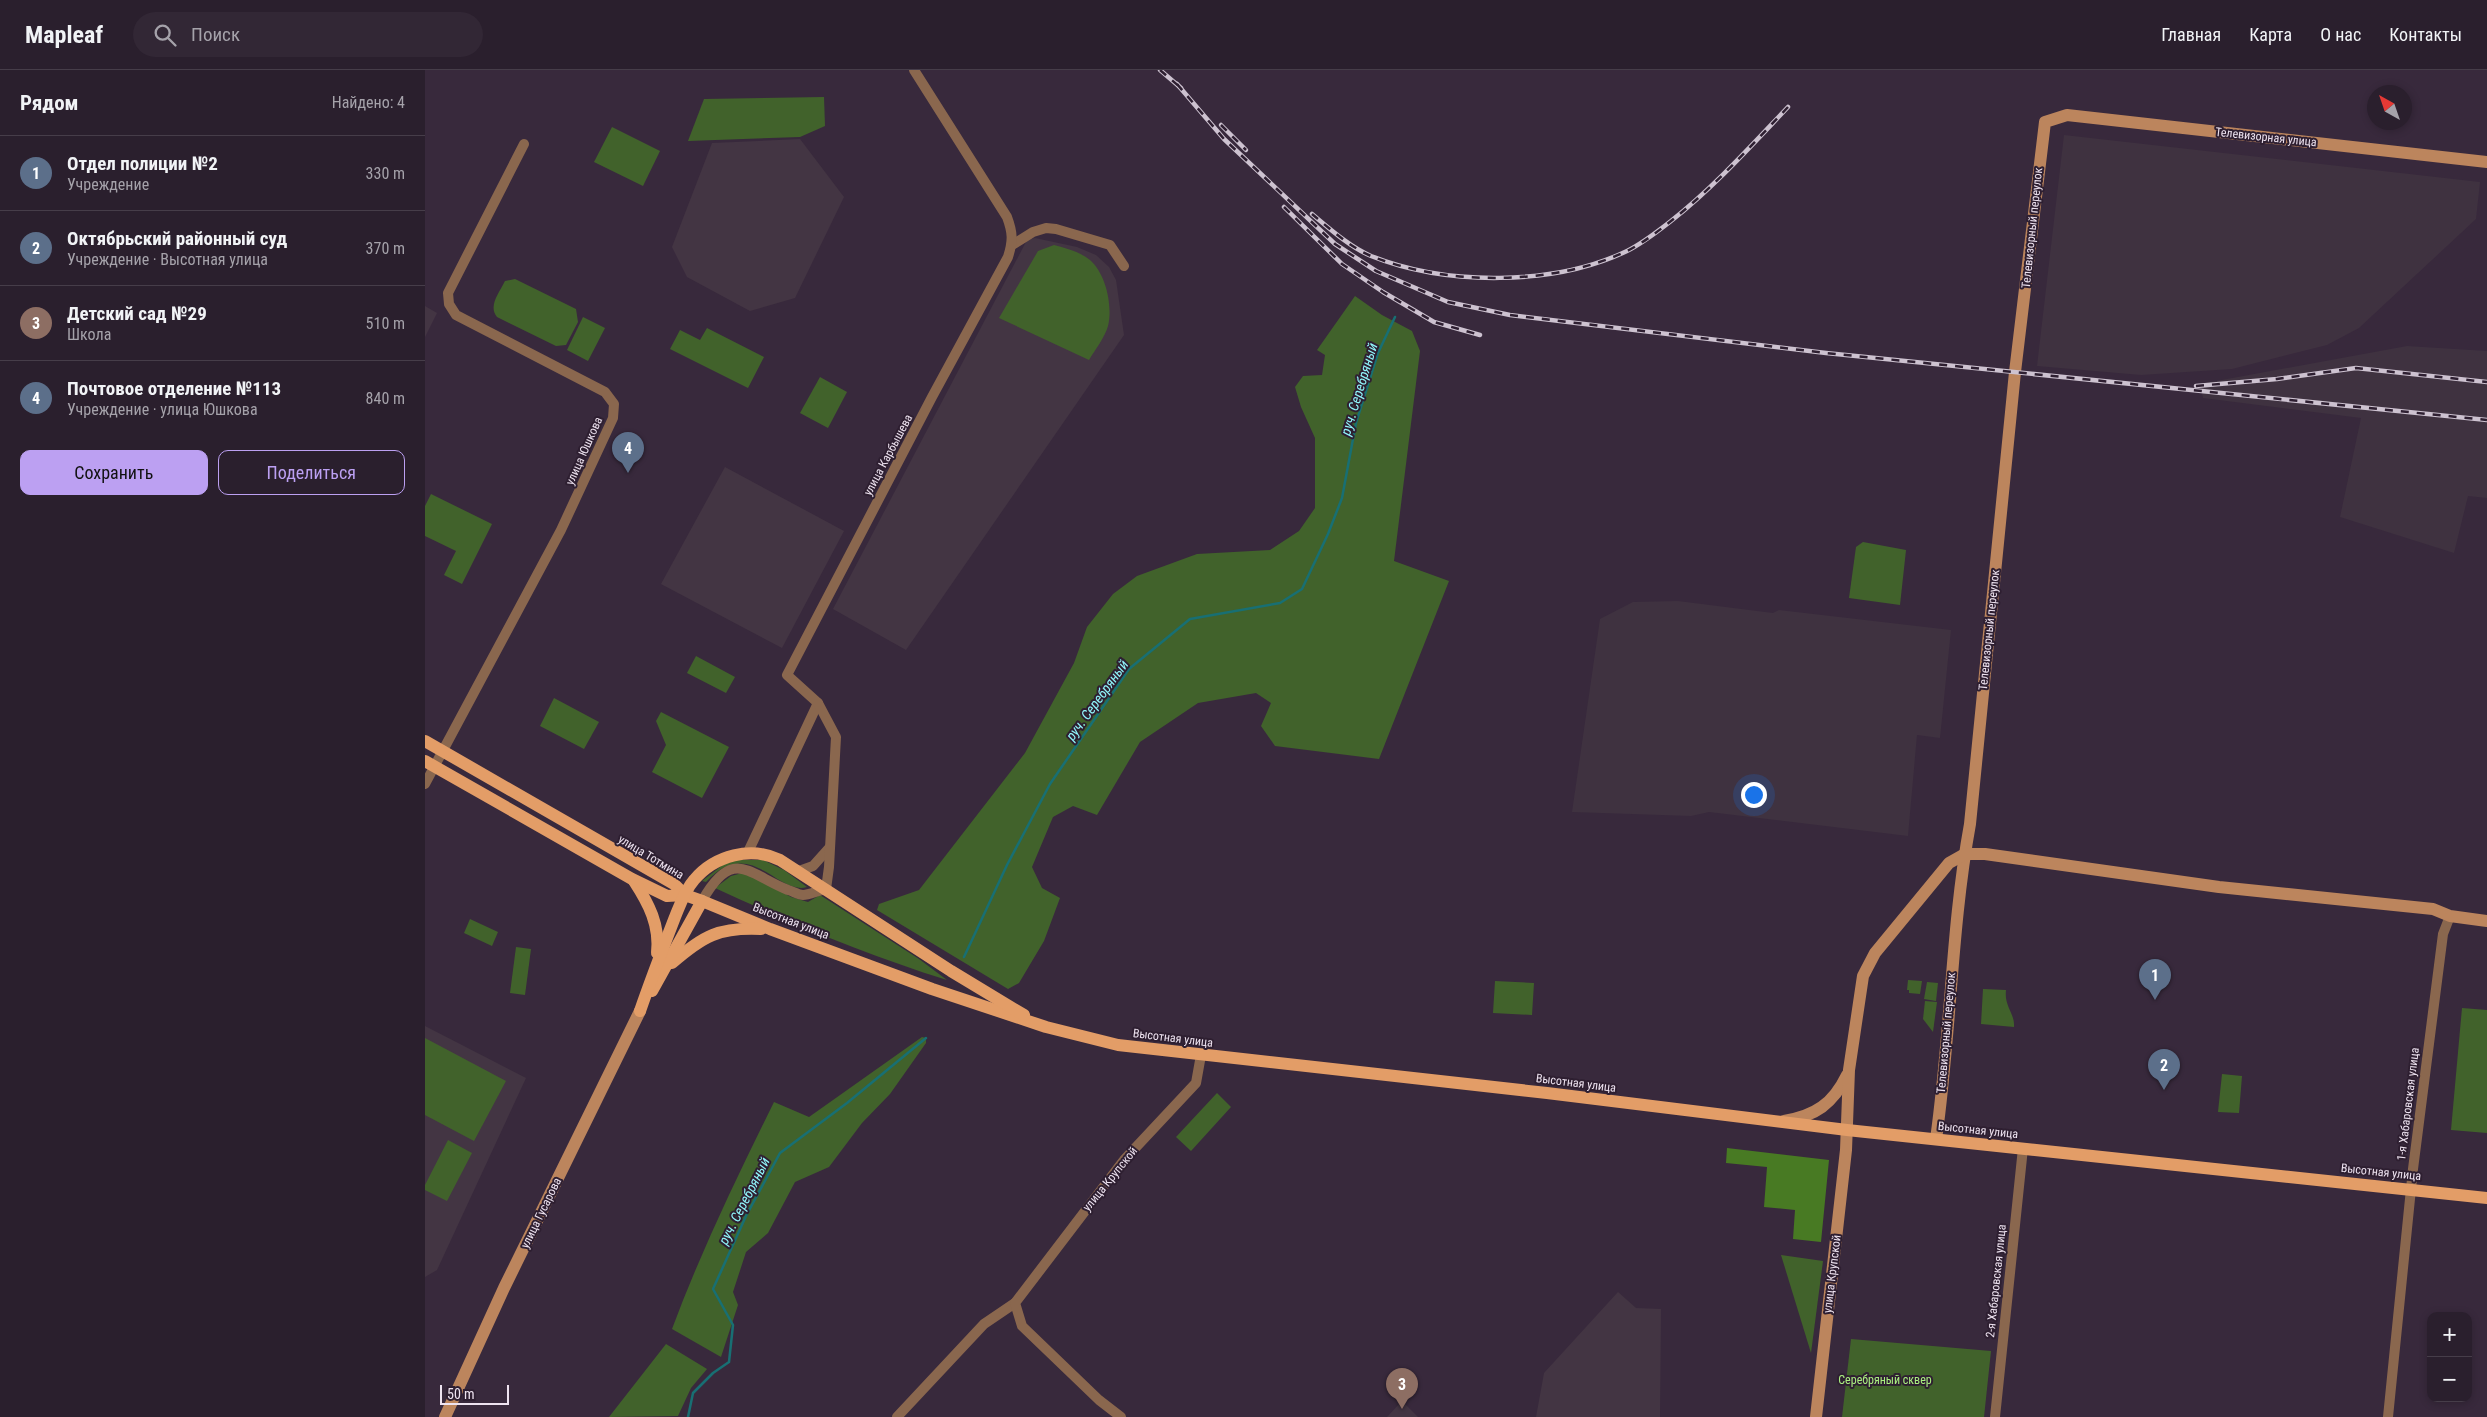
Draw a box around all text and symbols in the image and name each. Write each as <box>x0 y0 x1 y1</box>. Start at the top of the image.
search box <box>133 12 483 57</box>
text: Mapleaf <box>25 21 103 49</box>
icon: search <box>151 21 179 49</box>
text: Поиск <box>191 23 240 46</box>
text: Главная <box>2161 24 2221 45</box>
text: Карта <box>2249 24 2292 45</box>
text: О нас <box>2320 24 2361 45</box>
text: Контакты <box>2389 24 2462 45</box>
north arrow <box>2367 85 2412 130</box>
text: Рядом <box>20 91 79 115</box>
text: Найдено: 4 <box>332 93 405 112</box>
street label: Телевизорная улица <box>2215 125 2318 149</box>
text: Отдел полиции №2 <box>67 152 218 175</box>
text: 1 <box>32 164 40 183</box>
text: 330 m <box>366 164 405 183</box>
street label: Телевизорный переулок <box>2019 167 2045 289</box>
text: Учреждение <box>67 175 149 194</box>
text: Октябрьский районный суд <box>67 227 287 250</box>
text: 2 <box>32 239 40 258</box>
text: 370 m <box>366 239 405 258</box>
text: Учреждение · Высотная улица <box>67 250 268 269</box>
text: Детский сад №29 <box>67 302 207 325</box>
text: 3 <box>32 314 40 333</box>
text: 510 m <box>366 314 405 333</box>
text: Школа <box>67 325 111 344</box>
water label: руч. Серебряный <box>1337 341 1381 438</box>
text: Почтовое отделение №113 <box>67 377 281 400</box>
text: 4 <box>32 389 40 408</box>
text: 840 m <box>366 389 405 408</box>
text: Учреждение · улица Юшкова <box>67 400 258 419</box>
street label: улица Карбышева <box>861 412 915 498</box>
street label: улица Юшкова <box>563 415 605 487</box>
pin: 4 <box>612 432 644 473</box>
button: Сохранить <box>20 450 208 495</box>
button: Поделиться <box>218 450 405 495</box>
street label: Телевизорный переулок <box>1976 569 2002 691</box>
water label: руч. Серебряный <box>1062 657 1132 744</box>
your location <box>1741 782 1767 808</box>
street label: улица Тотмина <box>616 832 687 882</box>
street label: Высотная улица <box>751 900 831 942</box>
pin: 1 <box>2139 959 2171 1000</box>
street label: Телевизорный переулок <box>1934 972 1958 1094</box>
street label: Высотная улица <box>1132 1026 1214 1050</box>
street label: 1-я Хабаровская улица <box>2394 1046 2422 1161</box>
pin: 2 <box>2148 1049 2180 1090</box>
street label: Высотная улица <box>1535 1071 1617 1095</box>
street label: Высотная улица <box>1937 1119 2019 1141</box>
street label: улица Крупской <box>1080 1144 1140 1214</box>
water label: руч. Серебряный <box>715 1155 773 1248</box>
street label: Высотная улица <box>2340 1161 2422 1183</box>
street label: улица Гусарова <box>518 1175 564 1251</box>
street label: 2-я Хабаровская улица <box>1983 1223 2009 1338</box>
street label: улица Крупской <box>1820 1234 1844 1314</box>
map controls <box>2427 1312 2472 1402</box>
button: + <box>2427 1312 2472 1357</box>
button: − <box>2427 1357 2472 1402</box>
pin: 3 <box>1386 1368 1418 1409</box>
park label: Серебряный сквер <box>1838 1373 1932 1387</box>
scale bar <box>440 1382 509 1405</box>
text: 50 m <box>447 1386 475 1402</box>

